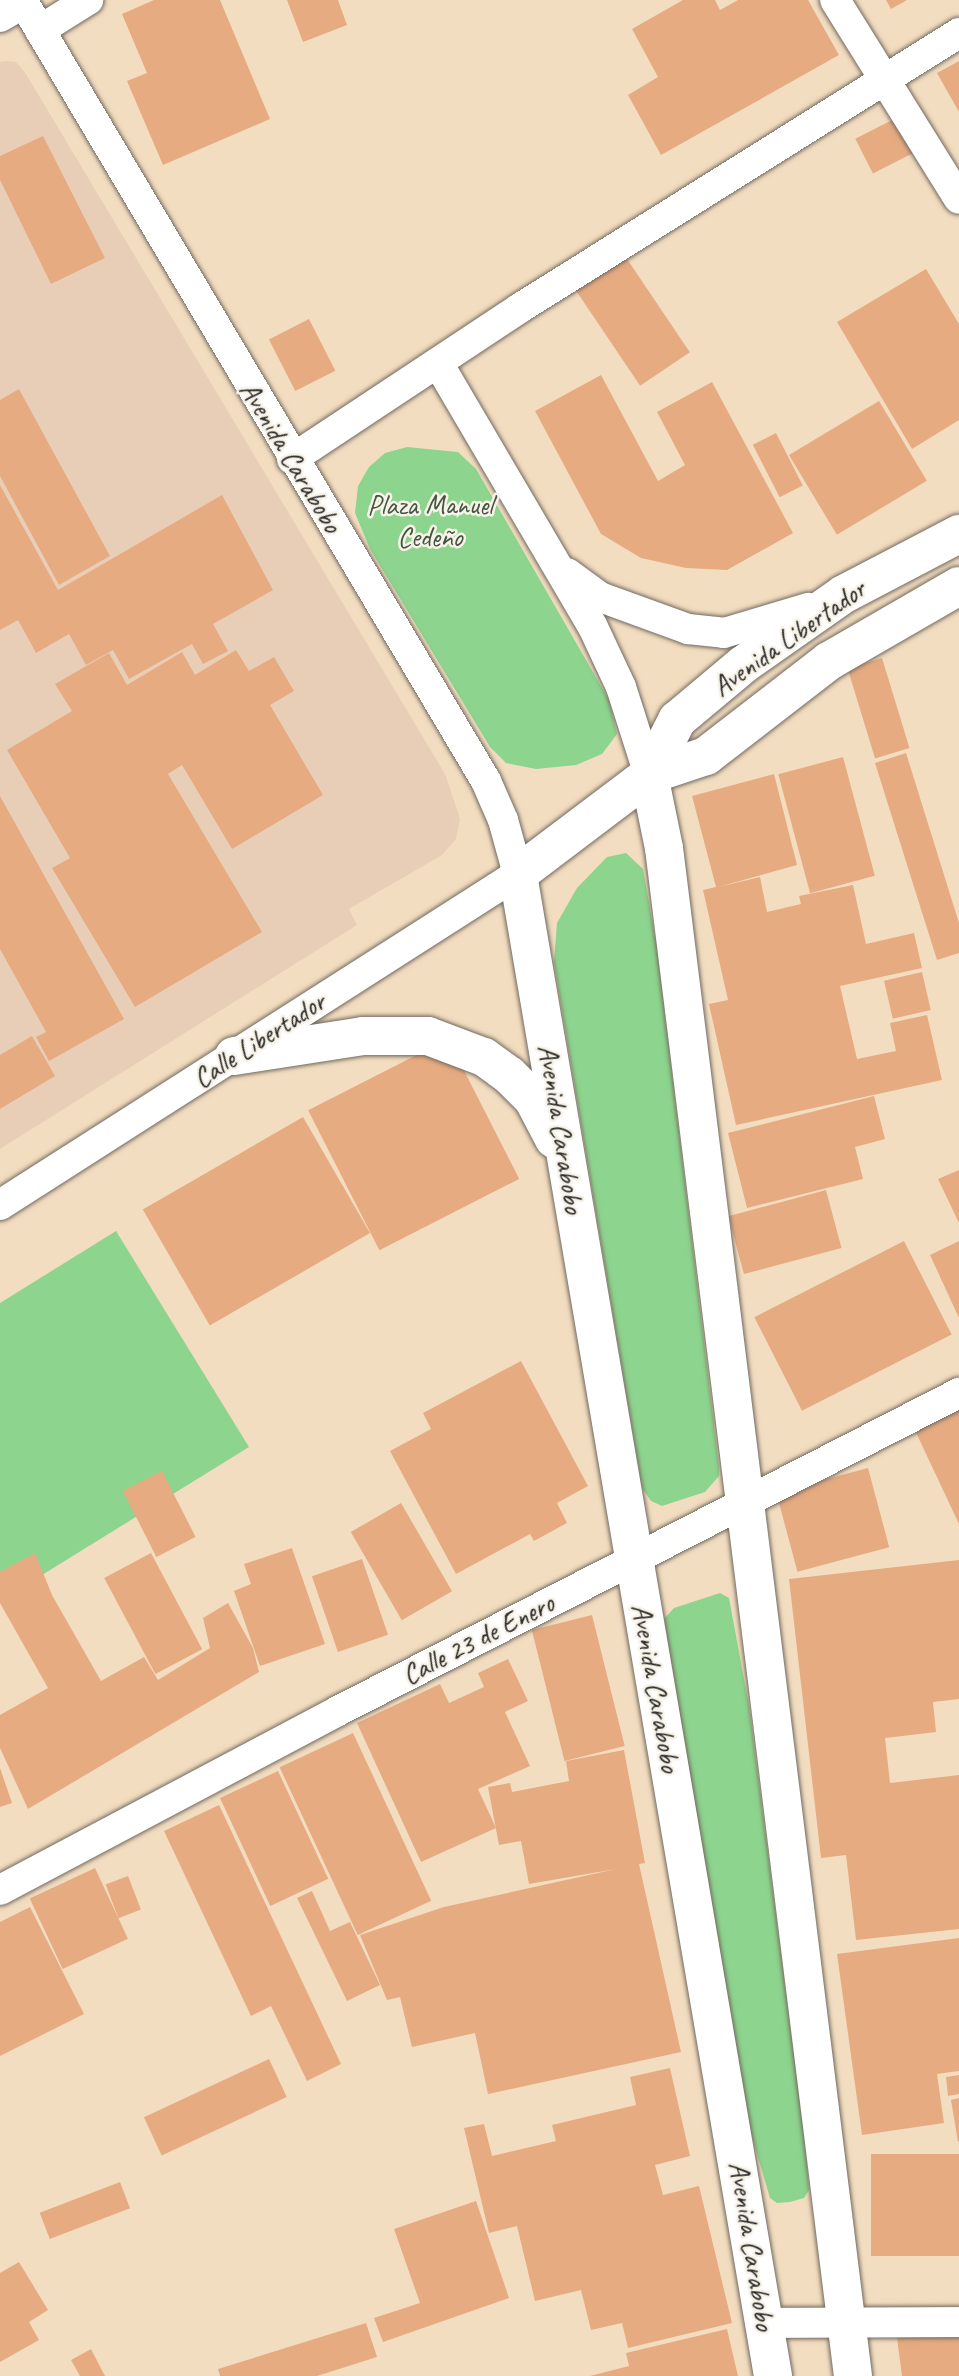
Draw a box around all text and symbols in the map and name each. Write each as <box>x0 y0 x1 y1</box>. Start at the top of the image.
street label: Avenida Carabobo <box>233 375 349 539</box>
park label: Plaza Manuel Cedeño <box>367 488 493 554</box>
street label: Avenida Libertador <box>706 573 872 703</box>
street label: Calle Libertador <box>186 985 332 1095</box>
street label: Avenida Carabobo <box>531 1042 591 1216</box>
street label: Calle 23 de Enero <box>396 1586 560 1692</box>
street label: Avenida Carabobo <box>625 1601 687 1775</box>
street label: Avenida Carabobo <box>722 2159 782 2333</box>

